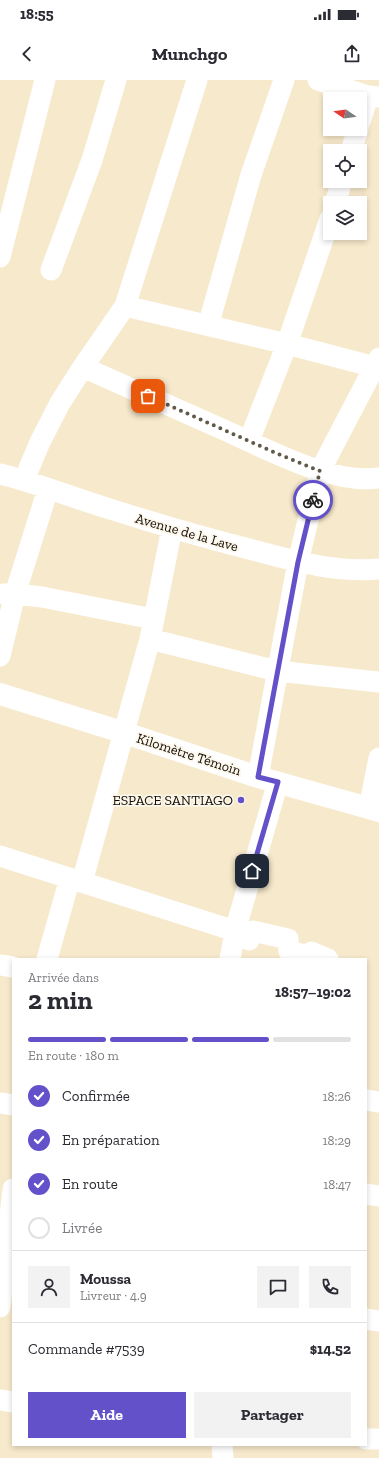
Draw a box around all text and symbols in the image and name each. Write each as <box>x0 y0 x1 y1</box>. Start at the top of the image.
text: 18:55 <box>20 5 54 23</box>
icon: back <box>16 43 38 65</box>
text: Munchgo <box>152 43 227 65</box>
icon: share <box>341 43 363 65</box>
north arrow <box>323 92 367 136</box>
map controls <box>323 92 367 240</box>
button: locate <box>323 144 367 188</box>
button: layers <box>323 196 367 240</box>
pin <box>131 379 165 413</box>
icon: bag <box>137 385 159 407</box>
courier <box>293 480 333 520</box>
icon: bike <box>302 489 324 511</box>
street label: Avenue de la Lave <box>133 510 241 555</box>
street label: Kilomètre Témoin <box>135 730 243 779</box>
place label: ESPACE SANTIAGO <box>112 792 233 809</box>
marker: ESPACE SANTIAGO <box>236 795 246 805</box>
pin <box>235 854 269 888</box>
icon: home <box>241 860 263 882</box>
text: Arrivée dans <box>28 970 99 985</box>
text: 18:57–19:02 <box>275 983 351 1001</box>
text: 2 min <box>28 984 93 1016</box>
text: En route · 180 m <box>28 1048 119 1063</box>
icon: check <box>28 1085 50 1107</box>
text: Confirmée <box>62 1087 130 1105</box>
text: 18:26 <box>322 1089 351 1104</box>
icon: check <box>28 1129 50 1151</box>
text: En préparation <box>62 1131 160 1149</box>
text: 18:29 <box>322 1133 351 1148</box>
icon: check <box>28 1173 50 1195</box>
text: En route <box>62 1175 118 1193</box>
text: 18:47 <box>323 1177 351 1192</box>
text: Livrée <box>62 1219 102 1237</box>
button: person <box>28 1266 70 1308</box>
button: chat <box>257 1266 299 1308</box>
button: phone <box>309 1266 351 1308</box>
text: Moussa <box>80 1270 131 1288</box>
text: Livreur · 4.9 <box>80 1288 147 1303</box>
text: Commande #7539 <box>28 1340 145 1358</box>
text: $14.52 <box>310 1340 351 1358</box>
button: Aide <box>28 1392 186 1438</box>
button: Partager <box>194 1392 351 1438</box>

